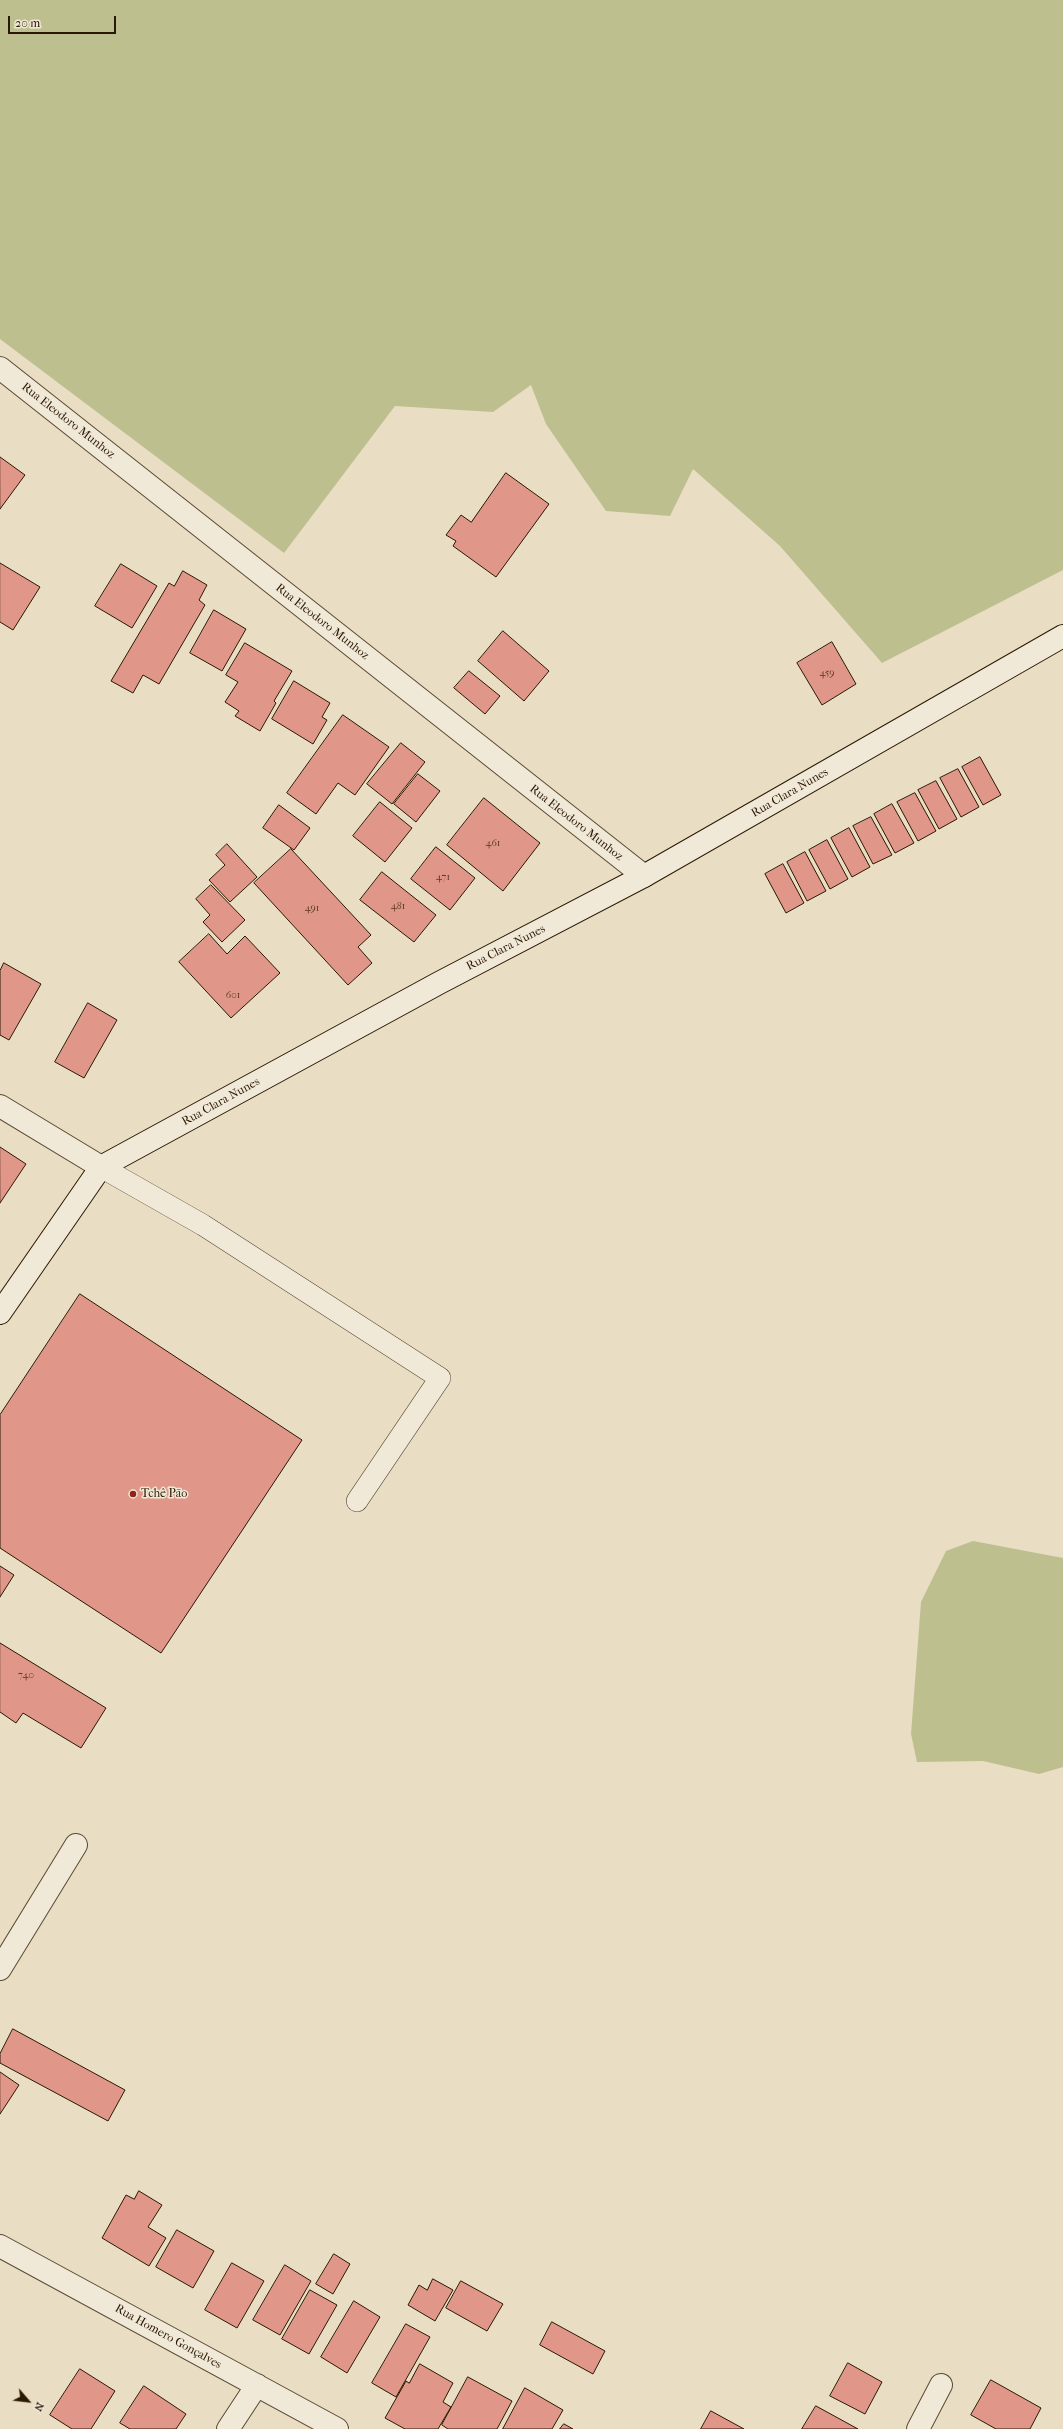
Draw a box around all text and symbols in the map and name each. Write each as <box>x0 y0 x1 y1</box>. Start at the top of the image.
scale bar <box>10 8 118 34</box>
text: 20 m <box>15 16 40 30</box>
street label: Rua Eleodoro Munhoz <box>18 380 118 462</box>
street label: Rua Eleodoro Munhoz <box>272 581 372 663</box>
house number: 459 <box>819 668 835 680</box>
street label: Rua Clara Nunes <box>749 765 831 821</box>
street label: Rua Eleodoro Munhoz <box>526 782 626 864</box>
house number: 461 <box>486 838 500 850</box>
house number: 471 <box>436 872 450 884</box>
house number: 481 <box>391 901 405 913</box>
house number: 491 <box>305 903 319 915</box>
street label: Rua Clara Nunes <box>464 922 548 974</box>
house number: 601 <box>226 990 240 1002</box>
street label: Rua Clara Nunes <box>180 1075 262 1129</box>
place label: Tchê Pão <box>141 1487 187 1501</box>
marker: Tchê Pão <box>128 1489 138 1499</box>
house number: 740 <box>18 1670 34 1682</box>
street label: Rua Homero Gonçalves <box>112 2302 224 2372</box>
north arrow <box>8 2381 48 2421</box>
text: N <box>31 2400 47 2414</box>

